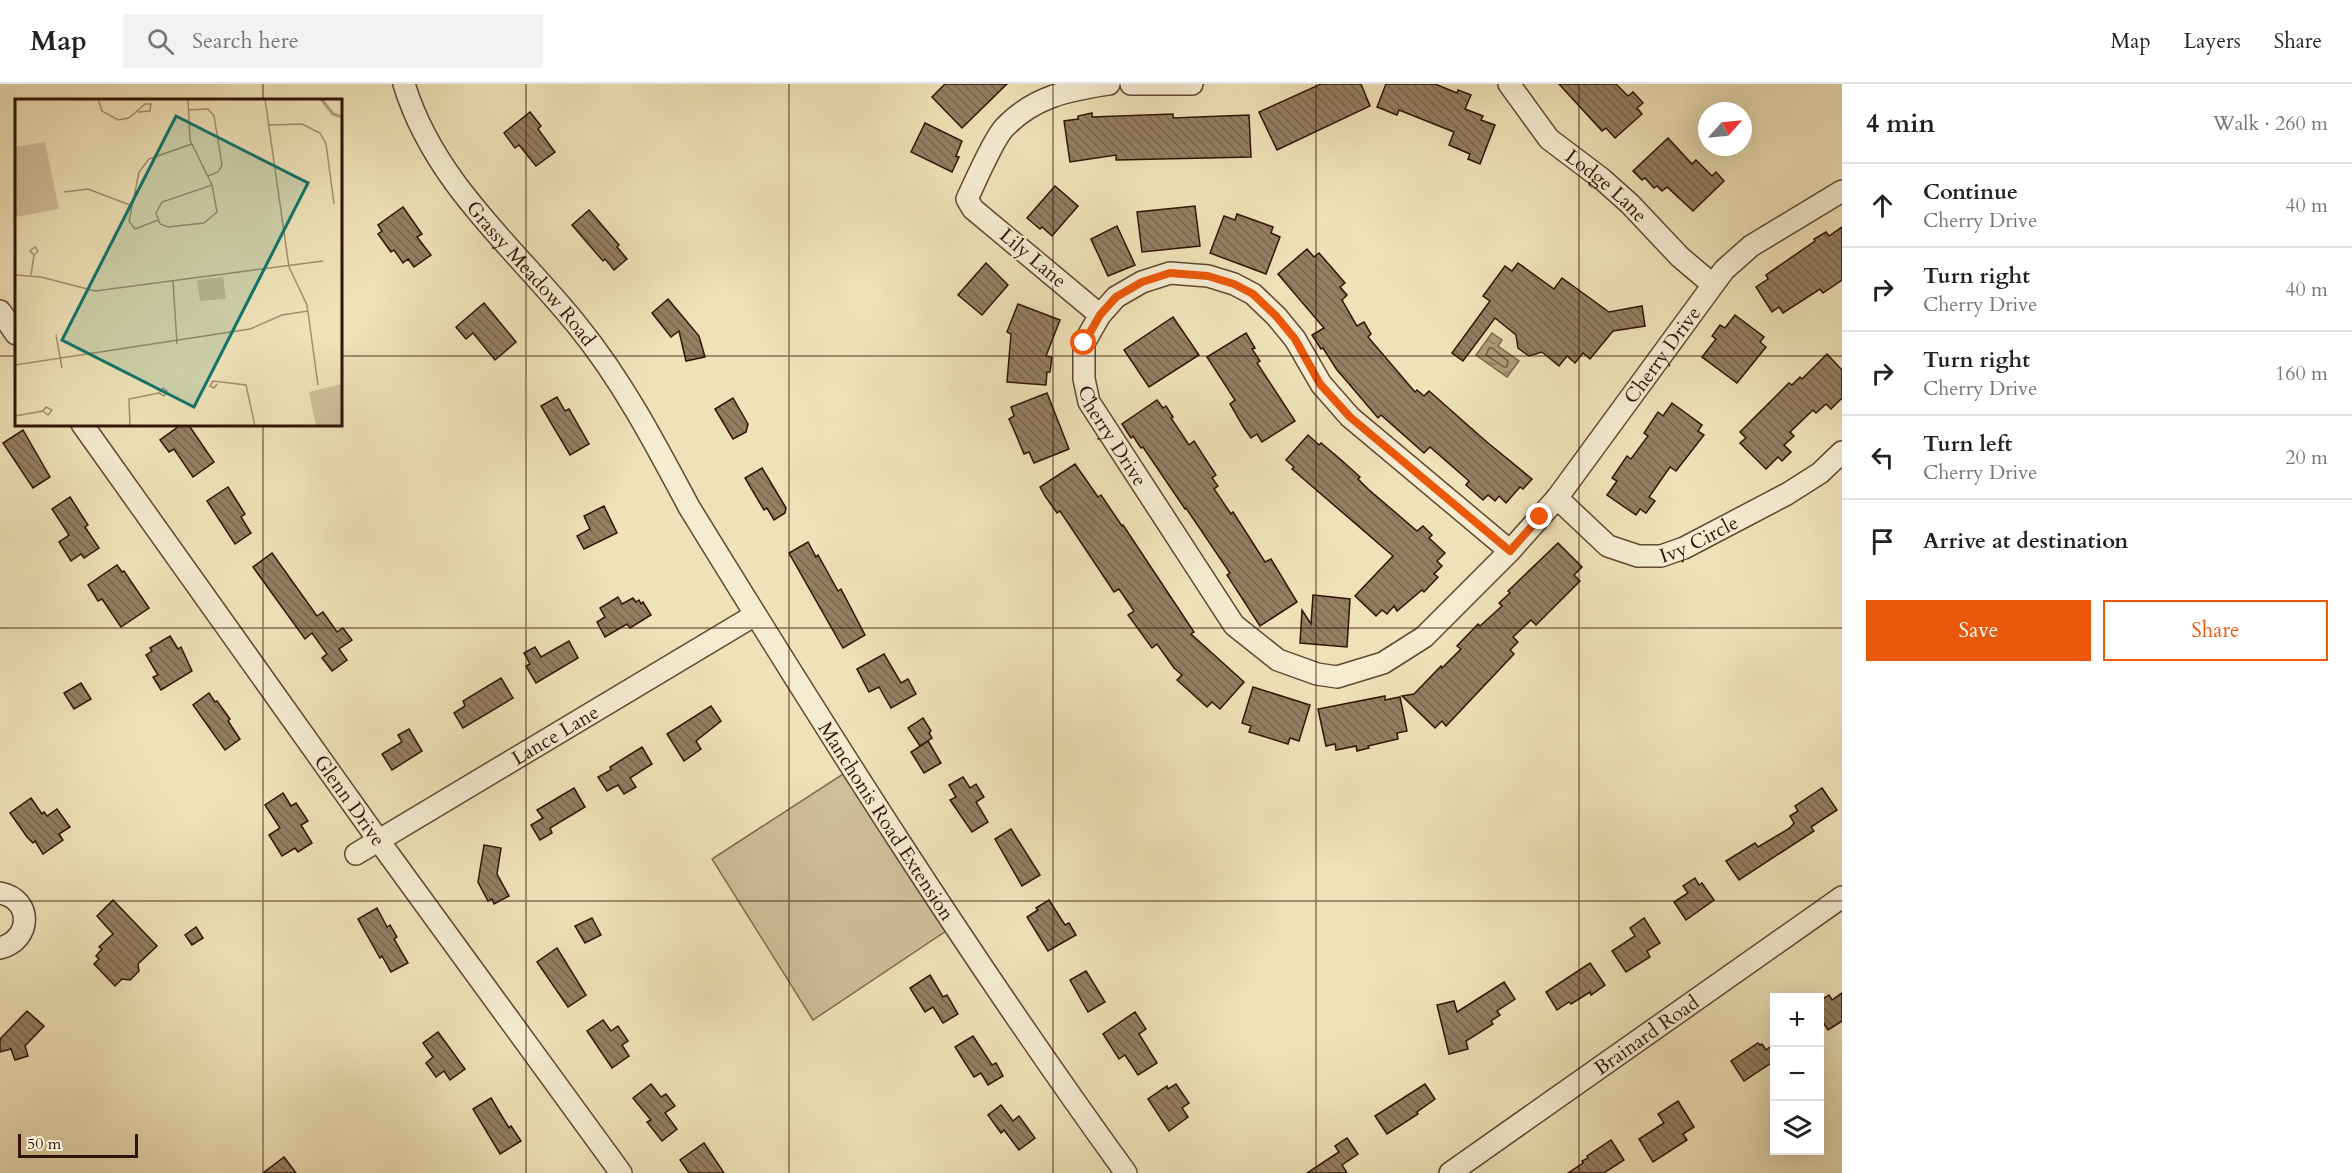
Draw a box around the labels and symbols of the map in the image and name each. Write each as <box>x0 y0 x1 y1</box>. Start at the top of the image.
inset map <box>15 99 342 426</box>
north arrow <box>1698 102 1752 156</box>
street label: Lodge Lane <box>1560 143 1654 228</box>
street label: Grassy Meadow Road <box>460 195 602 352</box>
street label: Lily Lane <box>994 222 1072 294</box>
street label: Cherry Drive <box>1617 301 1707 409</box>
route start <box>1070 329 1096 355</box>
street label: Cherry Drive <box>1072 383 1154 491</box>
route end <box>1526 503 1552 529</box>
street label: Ivy Circle <box>1656 509 1743 569</box>
street label: Lance Lane <box>506 698 604 771</box>
street label: Manchonis Road Extension <box>812 716 961 926</box>
street label: Glenn Drive <box>308 749 392 852</box>
street label: Brainard Road <box>1588 988 1704 1081</box>
scale bar <box>18 1131 138 1158</box>

